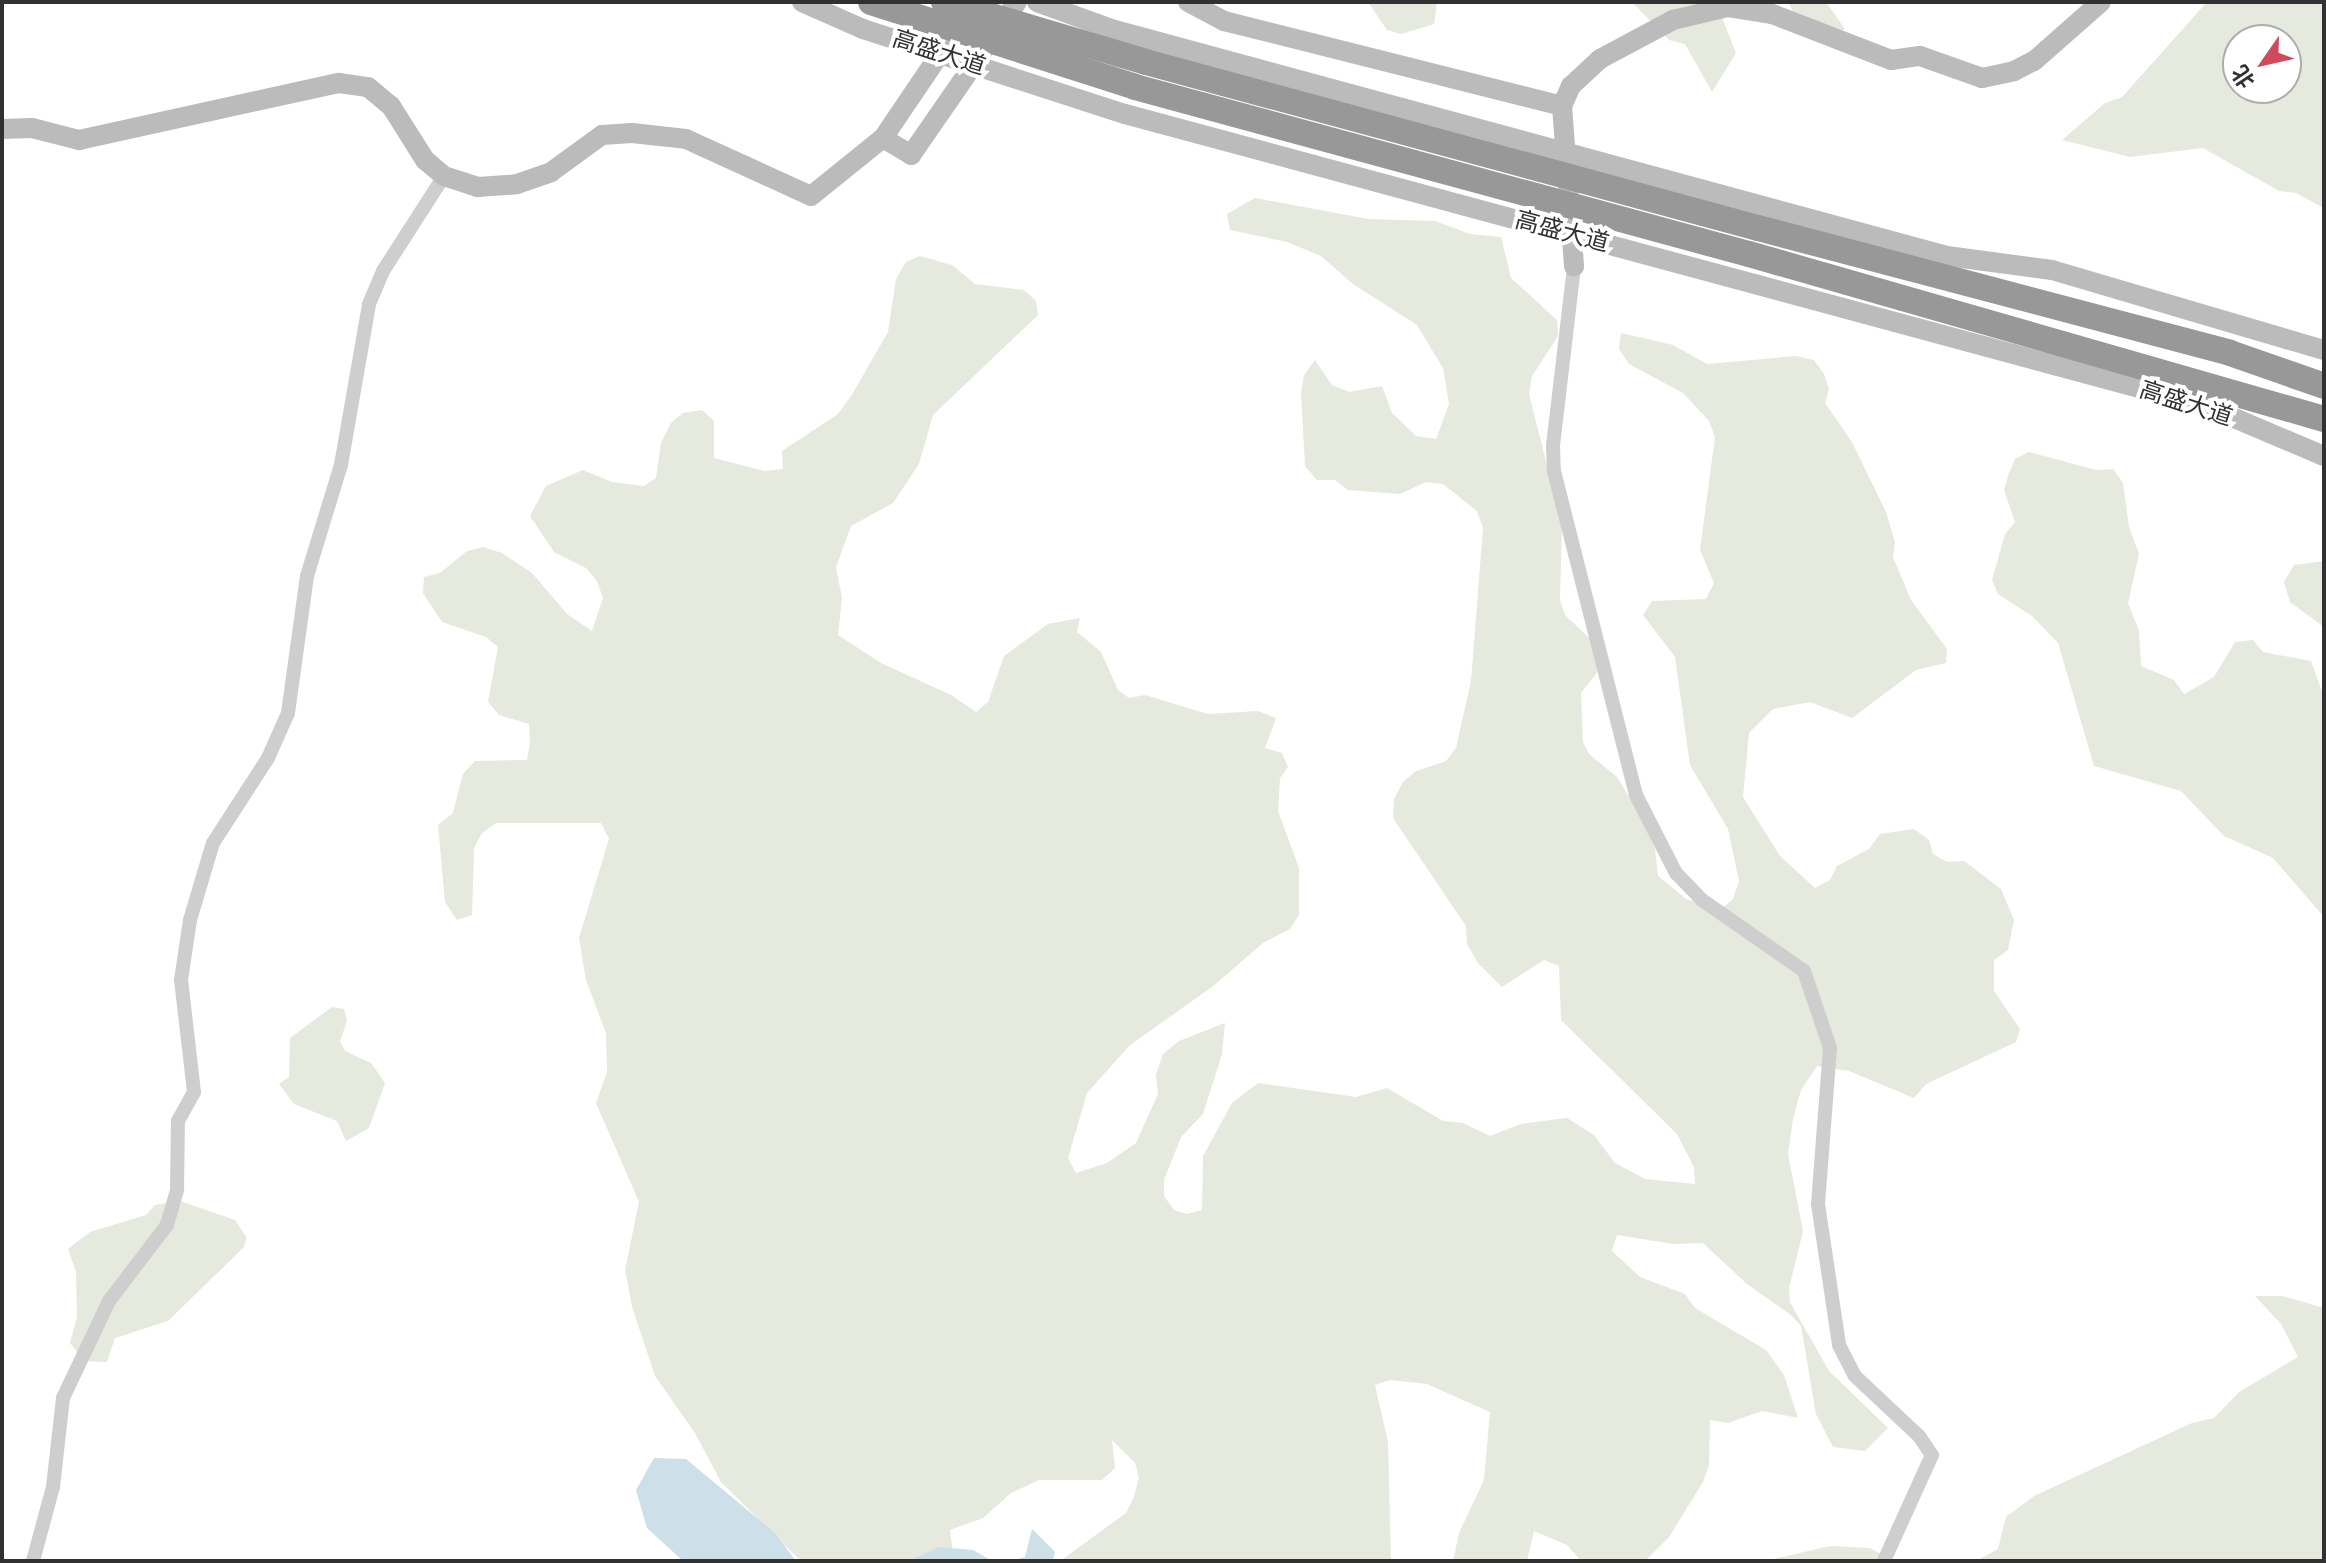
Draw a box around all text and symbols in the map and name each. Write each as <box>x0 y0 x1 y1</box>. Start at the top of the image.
street label: 高盛大道 <box>889 24 989 82</box>
north arrow <box>2222 24 2302 104</box>
text: 北 <box>2227 60 2261 93</box>
street label: 高盛大道 <box>1512 206 1612 258</box>
street label: 高盛大道 <box>2136 375 2236 433</box>

